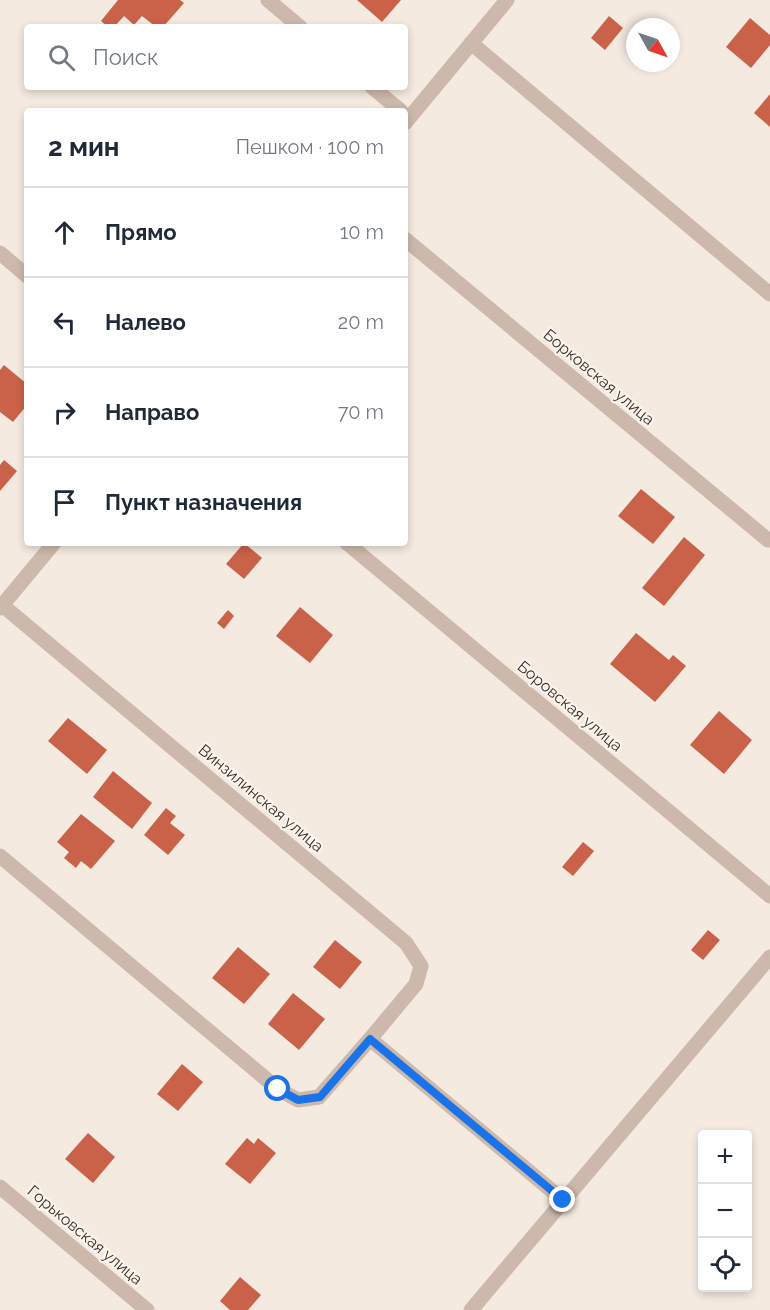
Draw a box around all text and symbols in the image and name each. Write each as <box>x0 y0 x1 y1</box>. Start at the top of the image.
north arrow <box>626 18 680 72</box>
search box <box>24 24 408 90</box>
icon: search <box>45 41 78 74</box>
text: Поиск <box>93 44 158 70</box>
text: 2 мин <box>48 132 120 162</box>
text: Пешком · 100 m <box>236 135 384 159</box>
icon: ahead <box>48 216 81 249</box>
text: Прямо <box>105 219 177 245</box>
text: 10 m <box>340 220 384 244</box>
icon: left <box>48 306 81 339</box>
text: Налево <box>105 309 186 335</box>
text: 20 m <box>338 310 384 334</box>
street label: Борковская улица <box>540 325 658 429</box>
icon: right <box>48 396 81 429</box>
text: Направо <box>105 399 199 425</box>
text: 70 m <box>338 400 384 424</box>
icon: arrive <box>48 486 81 519</box>
text: Пункт назначения <box>105 489 302 515</box>
street label: Боровская улица <box>514 657 626 755</box>
street label: Винзилинская улица <box>195 740 327 856</box>
route start <box>264 1075 290 1101</box>
map controls <box>698 1130 752 1292</box>
button: + <box>698 1130 752 1184</box>
street label: Горьковская улица <box>24 1181 146 1289</box>
button: − <box>698 1184 752 1238</box>
route end <box>549 1186 575 1212</box>
button: locate <box>698 1238 752 1292</box>

